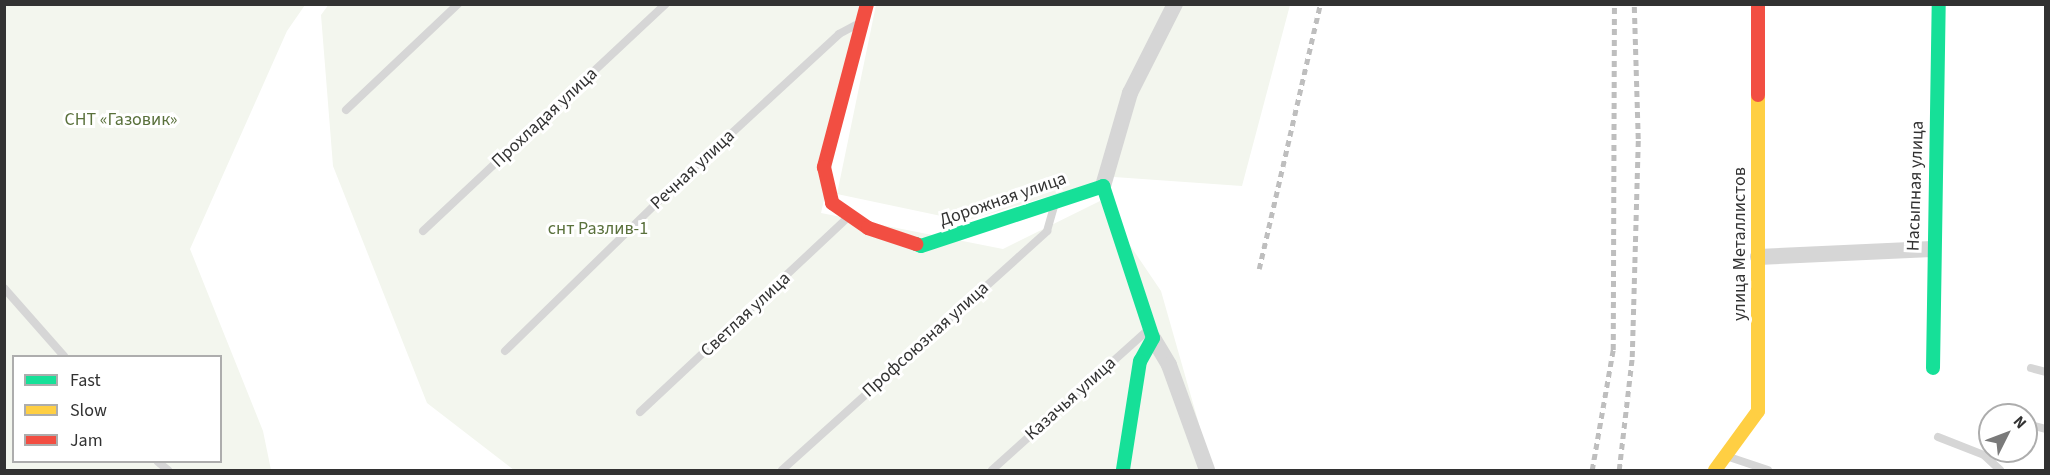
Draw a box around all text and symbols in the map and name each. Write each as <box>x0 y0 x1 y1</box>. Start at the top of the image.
street label: Прохладая улица <box>488 64 602 172</box>
park label: СНТ «Газовик» <box>65 109 177 131</box>
street label: Насыпная улица <box>1903 120 1929 252</box>
street label: Речная улица <box>646 126 740 214</box>
street label: улица Металлистов <box>1729 167 1751 321</box>
street label: Дорожная улица <box>937 168 1069 232</box>
park label: снт Разлив-1 <box>548 218 648 240</box>
street label: Светлая улица <box>697 268 795 362</box>
street label: Профсоюзная улица <box>858 278 994 402</box>
street label: Казачья улица <box>1021 353 1121 445</box>
legend <box>12 355 222 463</box>
text: Fast <box>70 368 101 393</box>
text: Slow <box>70 398 107 423</box>
north arrow <box>1978 403 2038 463</box>
text: N <box>2008 411 2032 434</box>
text: Jam <box>70 428 103 453</box>

